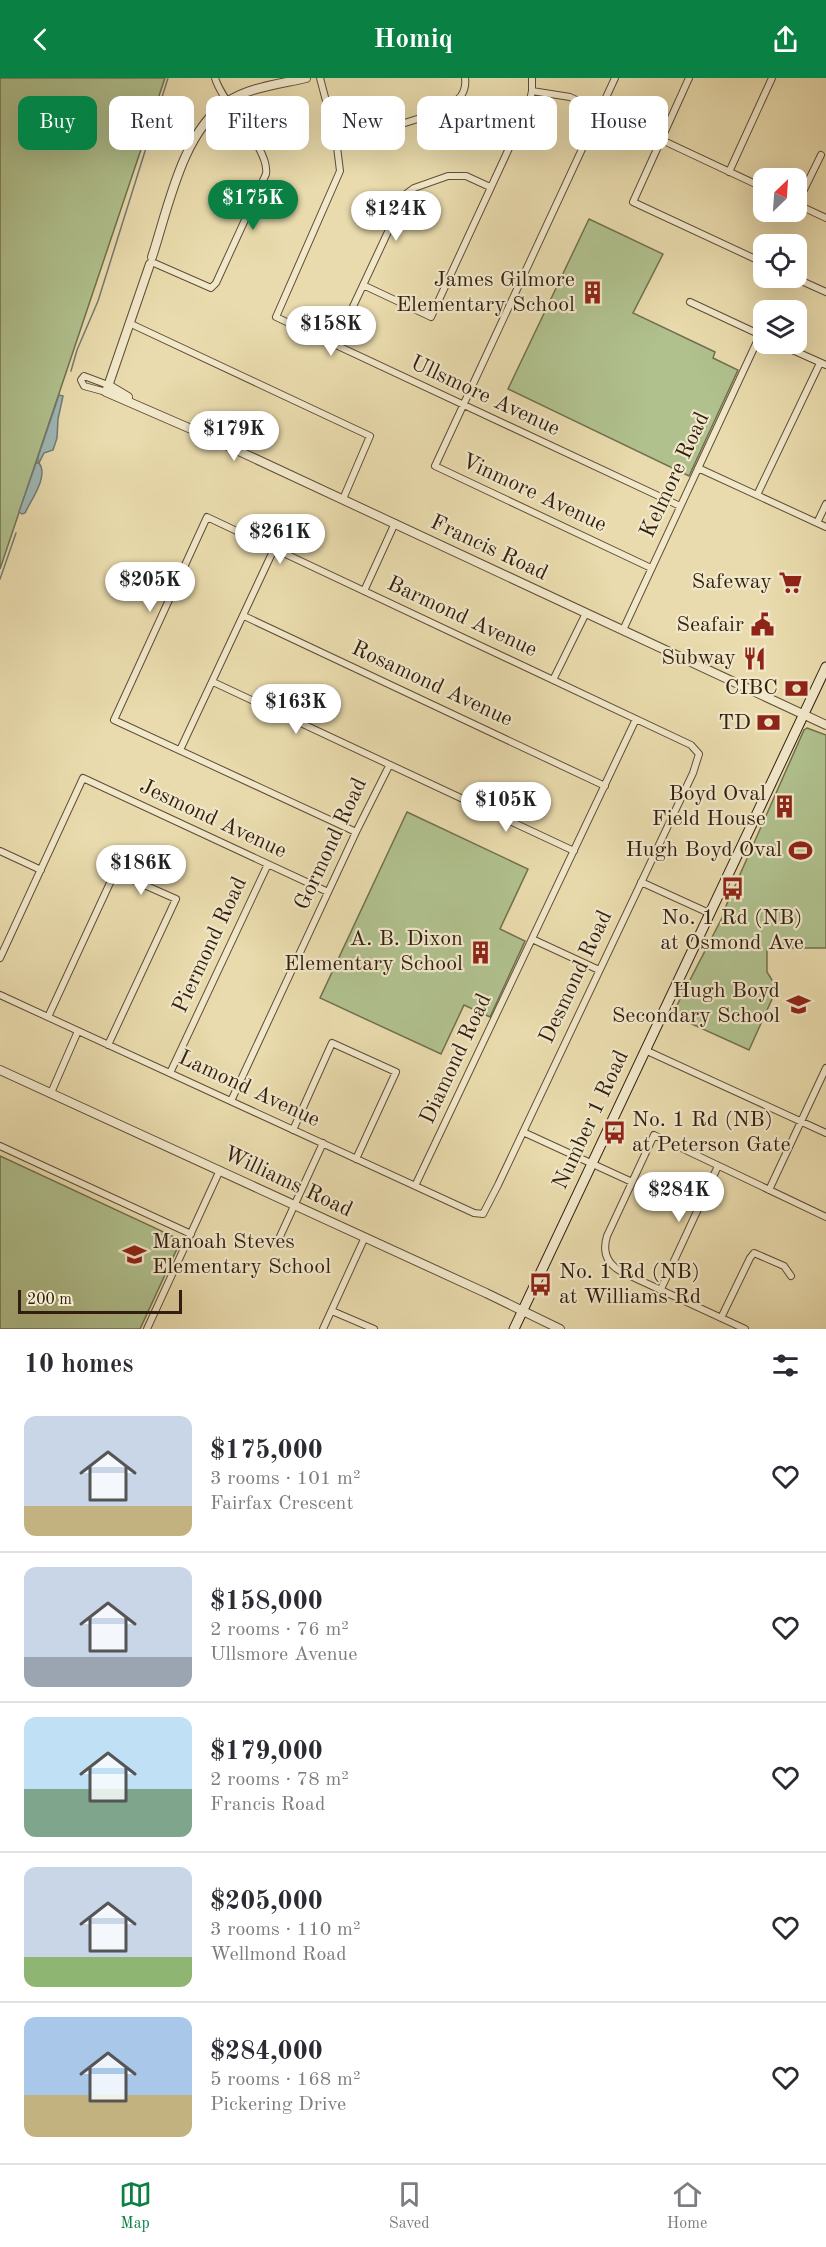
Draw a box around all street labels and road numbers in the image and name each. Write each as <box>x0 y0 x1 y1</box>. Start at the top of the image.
street label: Ullsmore Avenue <box>407 352 563 440</box>
street label: Kelmore Road <box>636 409 714 541</box>
street label: Vinmore Avenue <box>458 450 610 536</box>
street label: Francis Road <box>427 511 551 585</box>
street label: Barmond Avenue <box>384 573 540 661</box>
street label: Rosamond Avenue <box>348 637 516 731</box>
street label: Jesmond Avenue <box>136 775 290 863</box>
street label: Gormond Road <box>291 775 371 913</box>
street label: Piermond Road <box>169 874 251 1016</box>
street label: Desmond Road <box>536 907 616 1047</box>
street label: Diamond Road <box>416 991 496 1127</box>
street label: Lamond Avenue <box>175 1047 323 1131</box>
street label: Number 1 Road <box>549 1047 633 1193</box>
street label: Williams Road <box>220 1143 356 1221</box>

